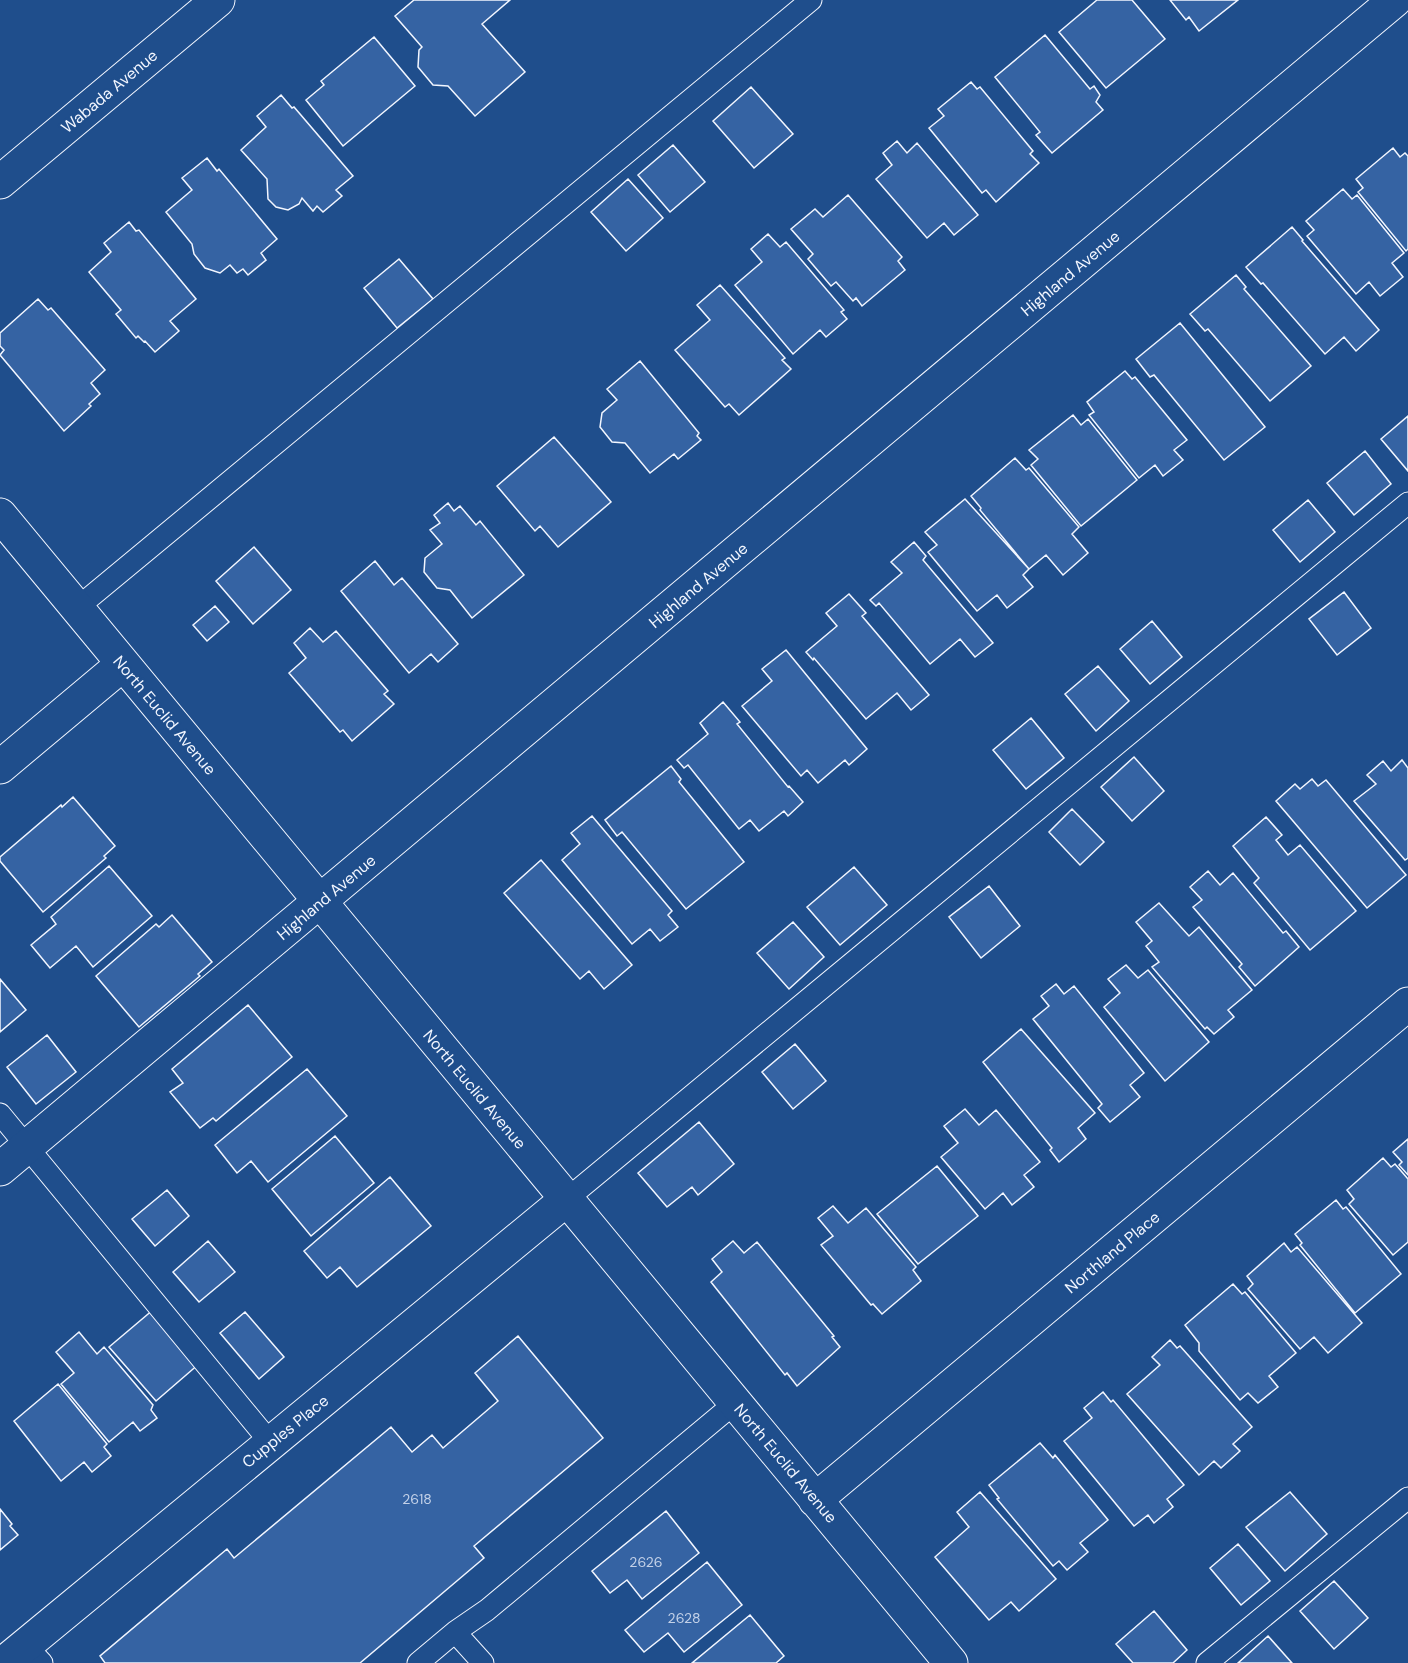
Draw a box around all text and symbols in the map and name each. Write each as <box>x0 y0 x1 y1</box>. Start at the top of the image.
street label: Wabada Avenue <box>57 45 162 138</box>
street label: Highland Avenue <box>1016 226 1124 321</box>
street label: Highland Avenue <box>644 538 752 633</box>
street label: North Euclid Avenue <box>108 651 221 779</box>
street label: Highland Avenue <box>272 850 380 945</box>
street label: North Euclid Avenue <box>418 1025 531 1153</box>
street label: Northland Place <box>1061 1207 1164 1298</box>
street label: Cupples Place <box>238 1390 333 1473</box>
street label: North Euclid Avenue <box>729 1399 842 1527</box>
house number: 2618 <box>402 1490 432 1508</box>
house number: 2626 <box>629 1553 663 1571</box>
house number: 2628 <box>668 1609 700 1627</box>

